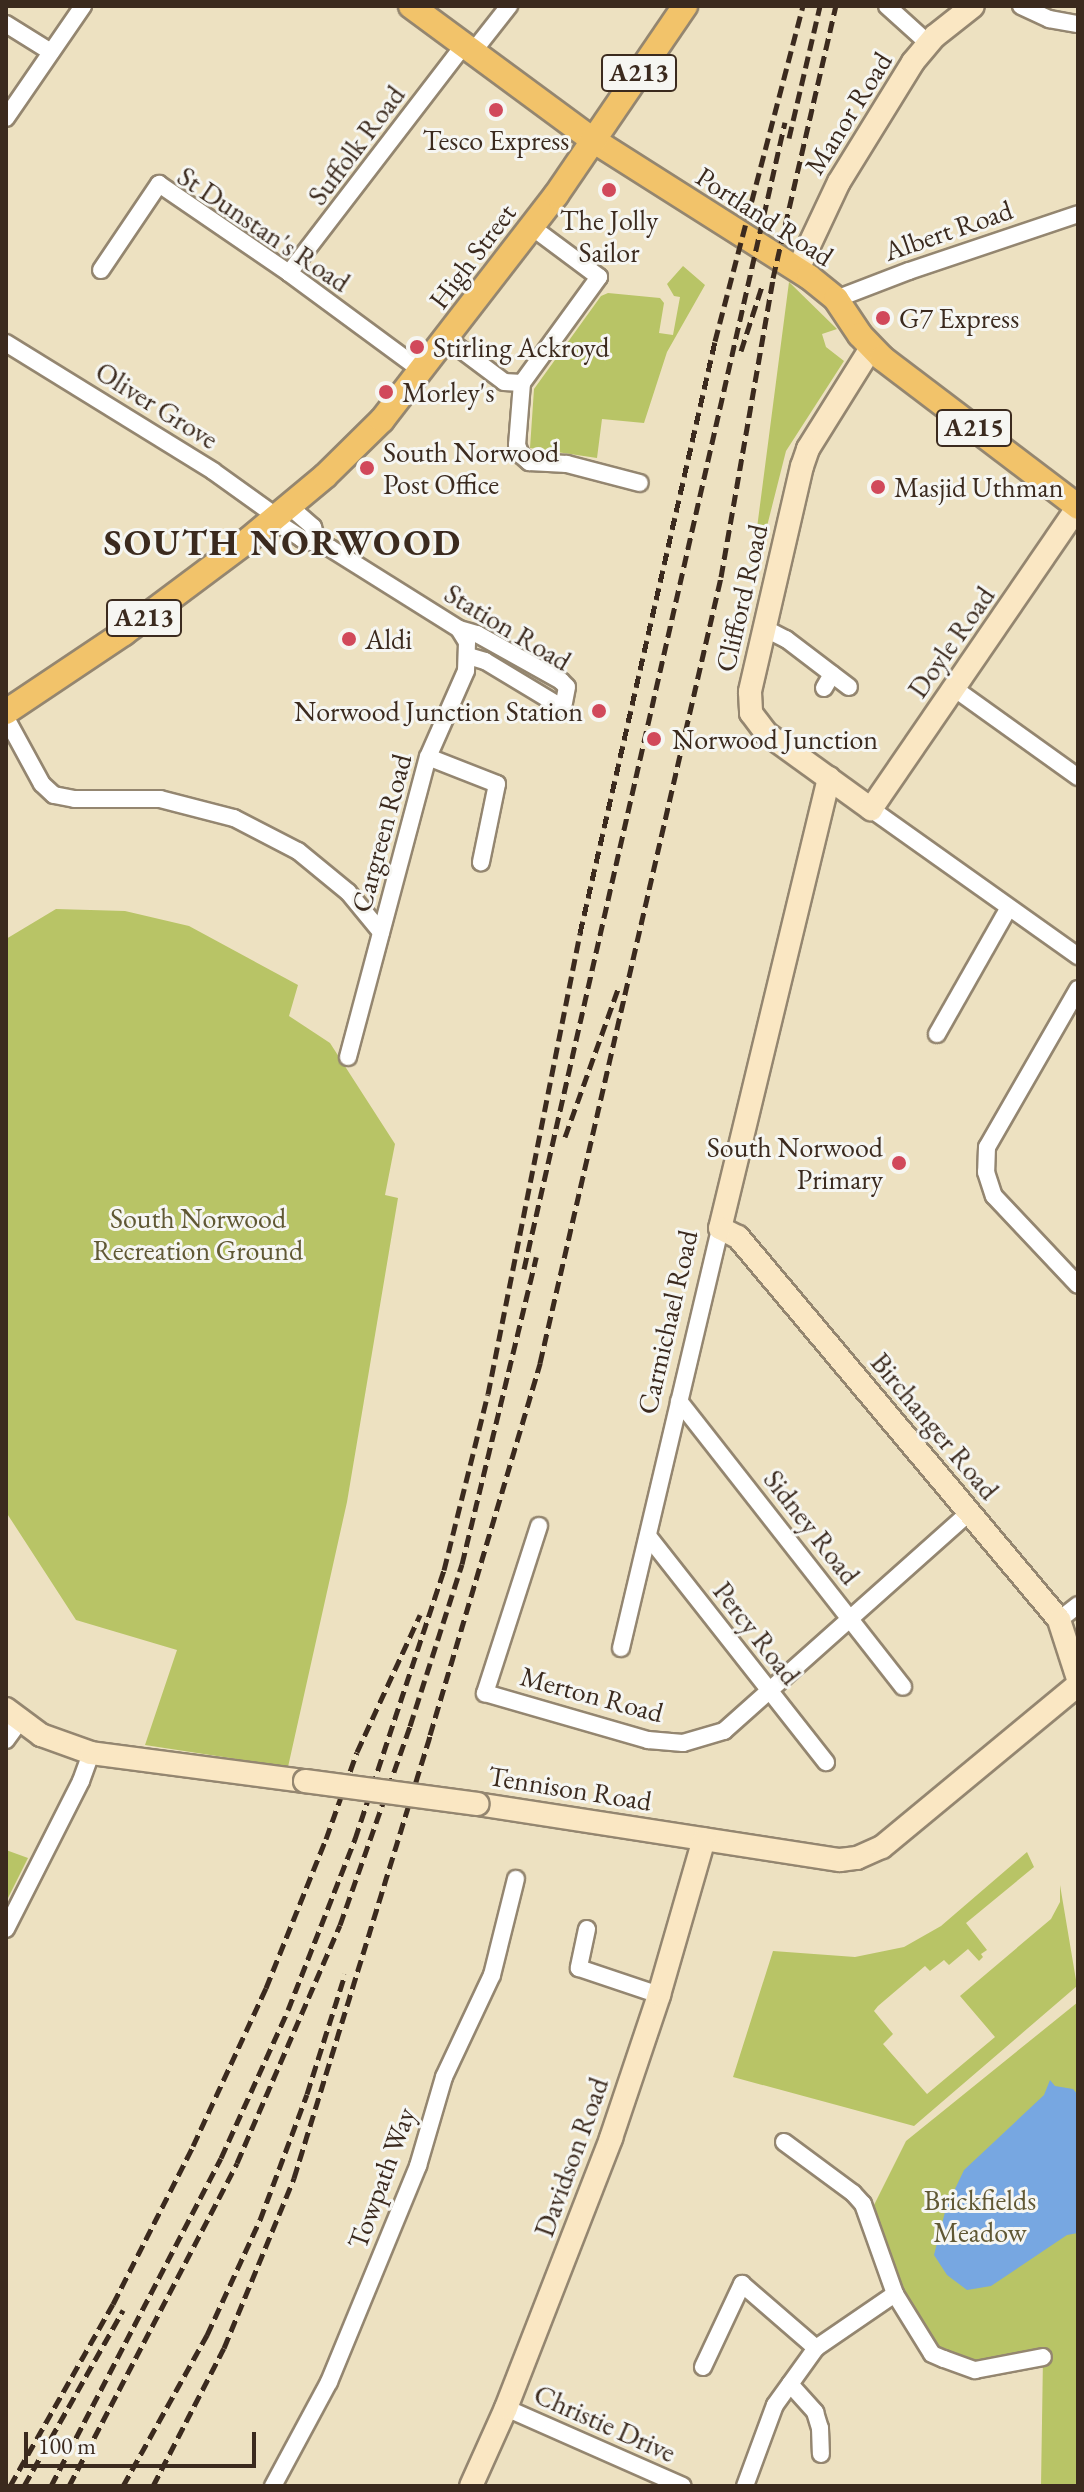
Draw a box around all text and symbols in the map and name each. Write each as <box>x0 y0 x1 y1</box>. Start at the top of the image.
street label: Manor Road <box>797 46 899 180</box>
road number: A213 <box>601 51 677 95</box>
street label: Suffolk Road <box>300 79 412 211</box>
marker: Tesco Express <box>487 101 505 119</box>
place label: Tesco Express <box>423 123 569 157</box>
street label: St Dunstan's Road <box>171 159 357 299</box>
street label: Portland Road <box>690 159 840 273</box>
marker: The Jolly Sailor <box>600 181 618 199</box>
street label: Albert Road <box>879 192 1017 268</box>
street label: High Street <box>421 197 523 315</box>
place label: The Jolly Sailor <box>560 203 658 269</box>
place label: G7 Express <box>899 301 1019 335</box>
marker: G7 Express <box>874 309 892 327</box>
place label: Stirling Ackroyd <box>433 330 609 364</box>
marker: Stirling Ackroyd <box>408 338 426 356</box>
street label: Oliver Grove <box>90 354 224 456</box>
place label: Morley's <box>402 375 494 409</box>
marker: Morley's <box>377 383 395 401</box>
road number: A215 <box>936 406 1012 450</box>
place label: South Norwood Post Office <box>383 435 559 501</box>
marker: South Norwood Post Office <box>358 459 376 477</box>
place label: Masjid Uthman <box>894 470 1063 504</box>
marker: Masjid Uthman <box>869 478 887 496</box>
district label: SOUTH NORWOOD <box>104 521 462 565</box>
street label: Clifford Road <box>708 521 774 675</box>
street label: Station Road <box>439 576 577 678</box>
street label: Doyle Road <box>900 580 1002 704</box>
road number: A213 <box>106 596 182 640</box>
place label: Aldi <box>365 622 412 656</box>
marker: Aldi <box>340 630 358 648</box>
place label: Norwood Junction Station <box>294 694 583 728</box>
marker: Norwood Junction Station <box>590 702 608 720</box>
place label: Norwood Junction <box>672 722 878 756</box>
marker: Norwood Junction <box>643 728 665 750</box>
street label: Cargreen Road <box>344 750 418 916</box>
place label: South Norwood Primary <box>707 1130 883 1196</box>
marker: South Norwood Primary <box>890 1154 908 1172</box>
park label: South Norwood Recreation Ground <box>93 1201 303 1267</box>
street label: Carmichael Road <box>629 1227 705 1417</box>
street label: Birchanger Road <box>864 1346 1006 1506</box>
street label: Sidney Road <box>757 1463 867 1591</box>
street label: Percy Road <box>706 1575 808 1691</box>
street label: Merton Road <box>517 1659 667 1729</box>
street label: Tennison Road <box>486 1758 654 1818</box>
street label: Davidson Road <box>527 2073 615 2241</box>
street label: Towpath Way <box>340 2103 422 2253</box>
park label: Brickfields Meadow <box>924 2183 1036 2249</box>
street label: Christie Drive <box>529 2377 681 2469</box>
scale bar <box>28 2416 260 2466</box>
text: 100 m <box>38 2430 96 2461</box>

